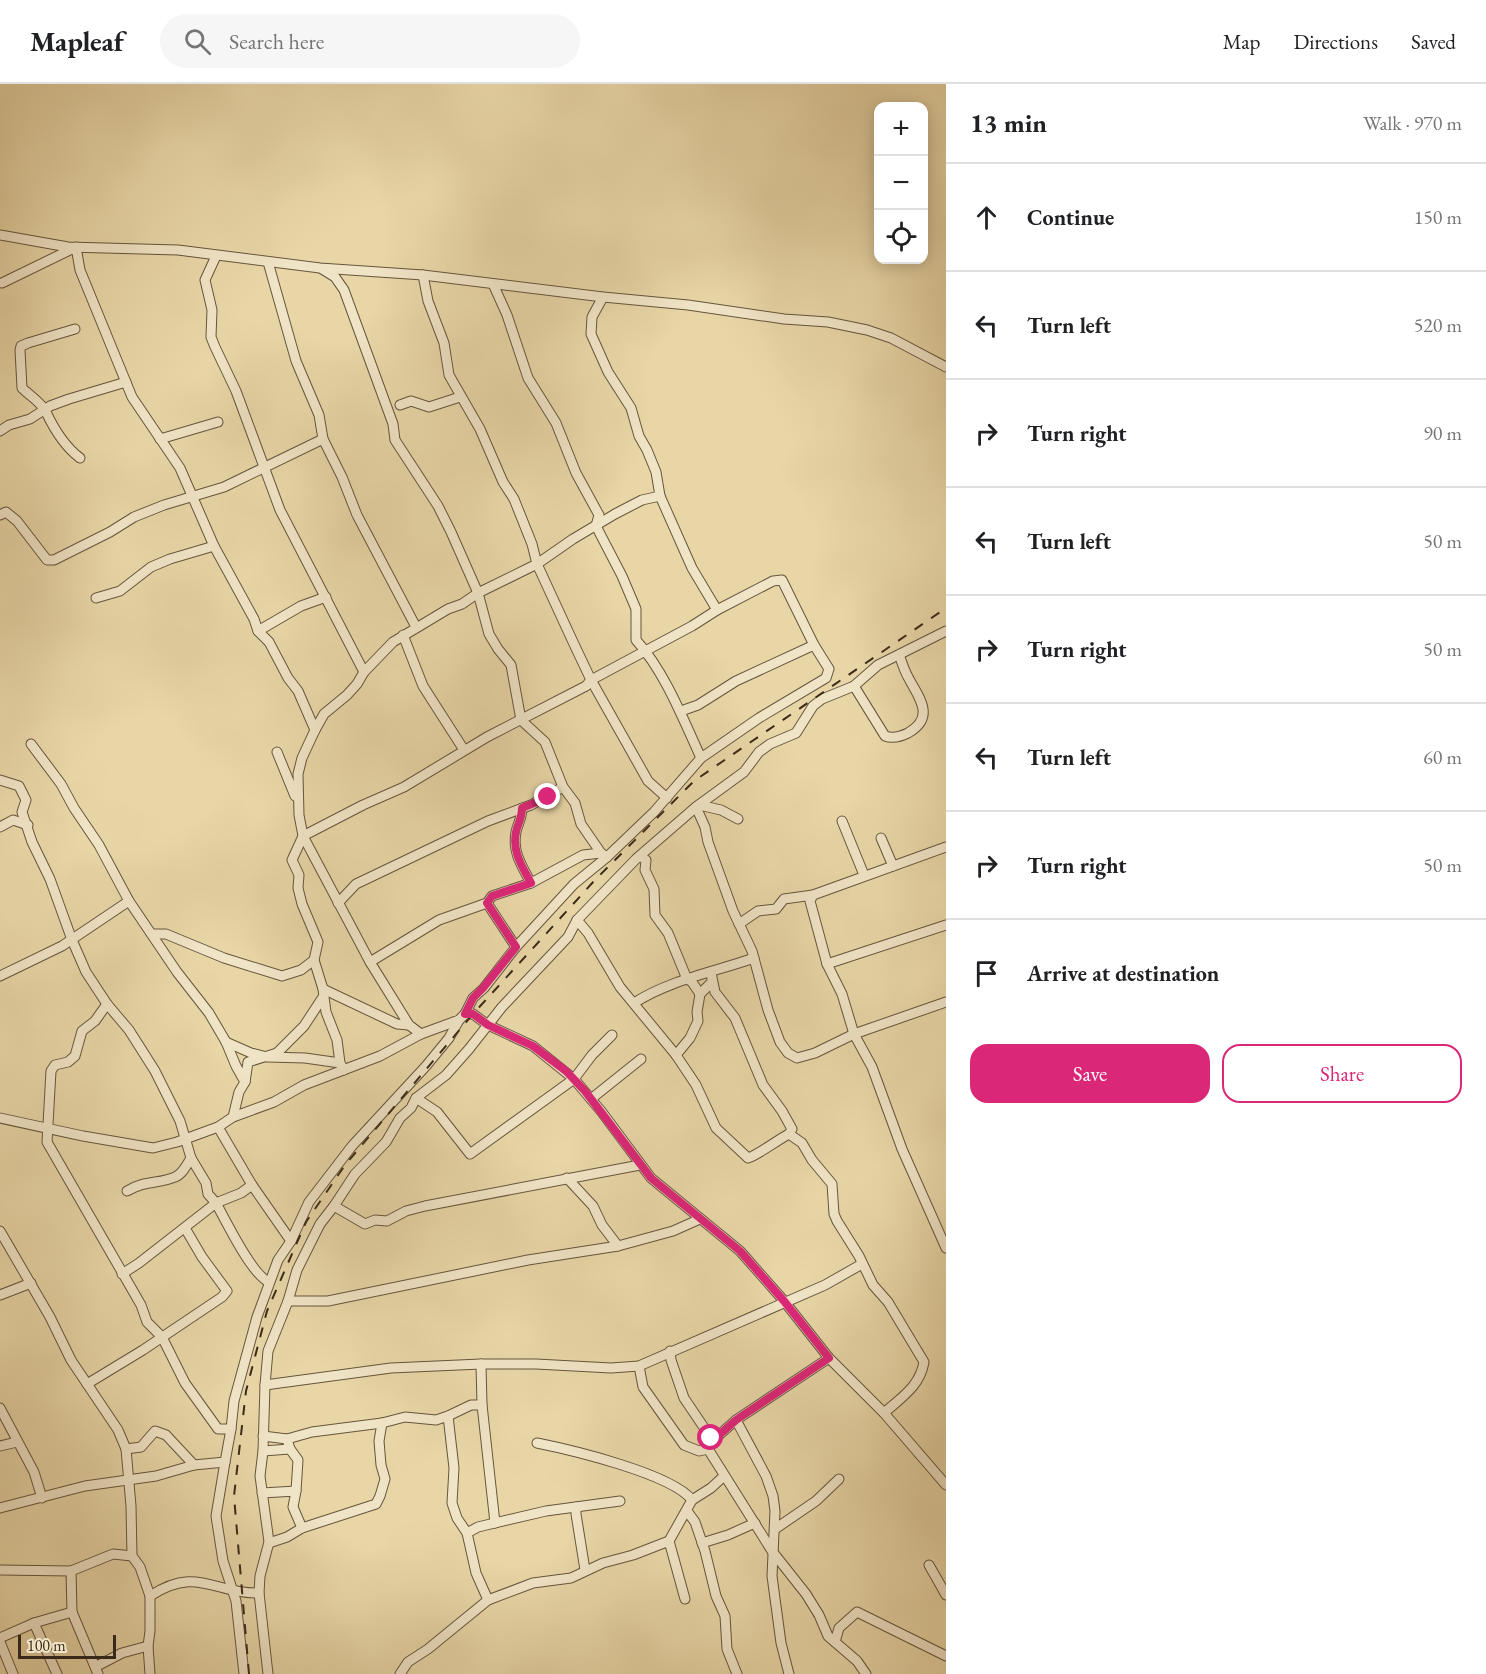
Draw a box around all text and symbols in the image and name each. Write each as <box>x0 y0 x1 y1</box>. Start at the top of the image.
search box <box>160 14 580 68</box>
text: Mapleaf <box>30 23 124 59</box>
icon: search <box>181 25 214 58</box>
text: Search here <box>229 27 324 56</box>
text: Map <box>1223 28 1260 55</box>
text: Directions <box>1293 28 1378 55</box>
text: Saved <box>1411 28 1456 55</box>
map controls <box>874 102 928 264</box>
button: + <box>874 102 928 156</box>
text: 13 min <box>970 106 1047 140</box>
text: Walk · 970 m <box>1363 110 1462 136</box>
button: − <box>874 156 928 210</box>
icon: ahead <box>970 201 1003 234</box>
text: Continue <box>1027 203 1114 232</box>
text: 150 m <box>1414 204 1462 230</box>
button: locate <box>874 210 928 264</box>
icon: left <box>970 309 1003 342</box>
text: Turn left <box>1027 311 1111 340</box>
text: 520 m <box>1414 312 1462 338</box>
icon: right <box>970 417 1003 450</box>
text: Turn right <box>1027 419 1126 448</box>
text: 90 m <box>1423 420 1462 446</box>
icon: left <box>970 525 1003 558</box>
text: Turn left <box>1027 527 1111 556</box>
text: 50 m <box>1423 528 1462 554</box>
icon: right <box>970 633 1003 666</box>
text: Turn right <box>1027 635 1126 664</box>
text: 50 m <box>1423 636 1462 662</box>
icon: left <box>970 741 1003 774</box>
text: Turn left <box>1027 743 1111 772</box>
text: 60 m <box>1423 744 1462 770</box>
route end <box>534 783 560 809</box>
icon: right <box>970 849 1003 882</box>
text: Turn right <box>1027 851 1126 880</box>
text: 50 m <box>1423 852 1462 878</box>
icon: arrive <box>970 957 1003 990</box>
text: Arrive at destination <box>1027 959 1219 988</box>
button: Save <box>970 1044 1210 1103</box>
button: Share <box>1222 1044 1462 1103</box>
route start <box>697 1424 723 1450</box>
scale bar <box>18 1632 116 1660</box>
text: 100 m <box>27 1635 66 1656</box>

